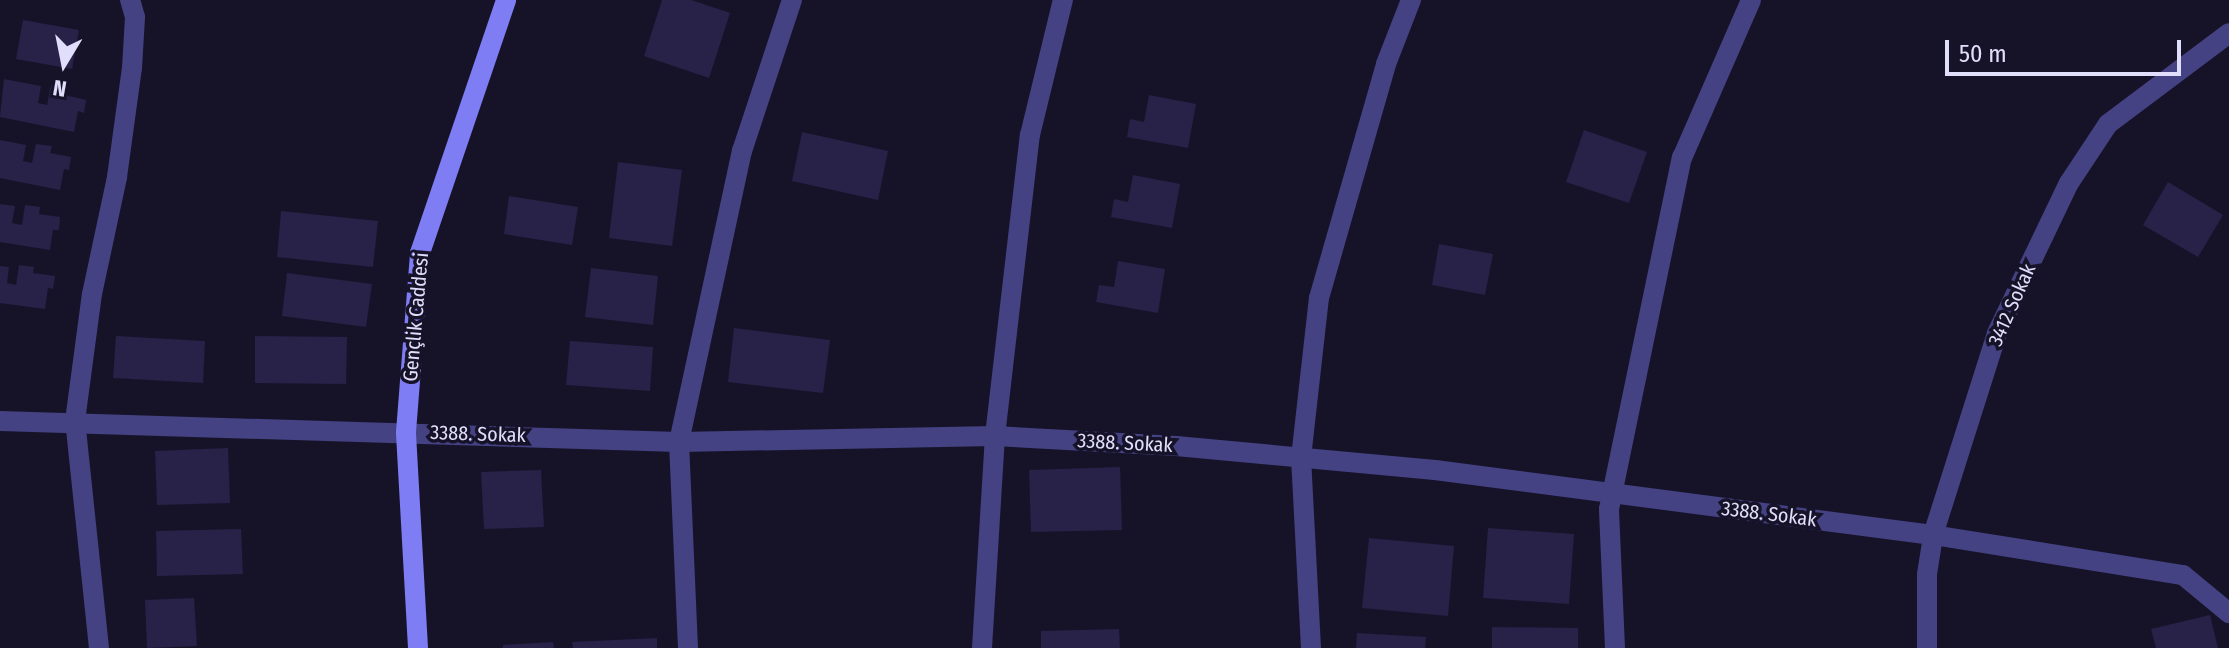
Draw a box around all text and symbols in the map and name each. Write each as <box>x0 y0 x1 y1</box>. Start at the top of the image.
north arrow <box>24 24 104 104</box>
scale bar <box>1949 24 2185 74</box>
text: 50 m <box>1959 40 2007 68</box>
text: N <box>51 74 69 103</box>
street label: Gençlik Caddesi <box>398 251 434 383</box>
street label: 3412 Sokak <box>1983 260 2041 350</box>
street label: 3388. Sokak <box>430 420 526 448</box>
street label: 3388. Sokak <box>1077 429 1173 457</box>
street label: 3388. Sokak <box>1720 496 1818 532</box>

